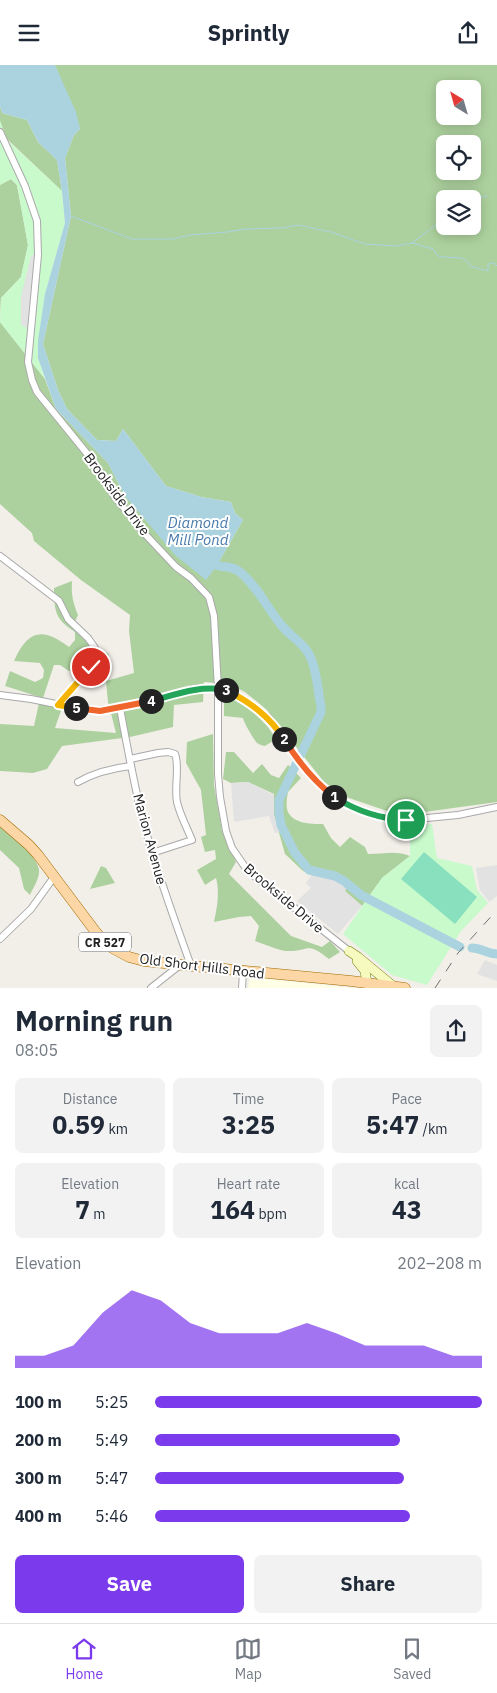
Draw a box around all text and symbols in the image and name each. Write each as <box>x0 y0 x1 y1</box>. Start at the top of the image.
text: Sprintly <box>207 18 290 47</box>
icon: menu <box>15 19 43 47</box>
icon: share <box>454 19 482 47</box>
north arrow <box>436 80 481 125</box>
map controls <box>436 80 481 235</box>
button: locate <box>436 135 481 180</box>
button: layers <box>436 190 481 235</box>
street label: Brookside Drive <box>80 449 154 539</box>
water label: Diamond Mill Pond <box>167 513 229 549</box>
pin <box>70 646 112 688</box>
icon: check <box>77 653 105 681</box>
pin: 3 <box>214 677 238 703</box>
text: 3 <box>222 681 231 699</box>
pin: 4 <box>138 689 164 713</box>
text: 4 <box>147 692 156 710</box>
pin: 5 <box>64 695 88 721</box>
text: 5 <box>72 699 81 717</box>
pin: 2 <box>272 727 296 751</box>
text: 2 <box>280 730 289 748</box>
pin: 1 <box>322 785 346 809</box>
text: 1 <box>330 788 339 806</box>
street label: Marion Avenue <box>129 792 171 887</box>
pin <box>385 799 427 841</box>
icon: arrive <box>392 806 420 834</box>
street label: Brookside Drive <box>240 859 328 937</box>
road number: CR 527 <box>79 933 131 951</box>
street label: Old Short Hills Road <box>139 949 265 983</box>
text: Morning run <box>15 1002 173 1039</box>
button: share <box>430 1005 482 1057</box>
text: 08:05 <box>15 1040 58 1060</box>
text: Distance <box>63 1090 117 1108</box>
text: Time <box>233 1090 264 1108</box>
text: Pace <box>392 1090 422 1108</box>
text: 0.59 <box>52 1108 105 1141</box>
text: 3:25 <box>222 1108 275 1141</box>
text: 5:47 <box>366 1108 419 1141</box>
text: km <box>105 1120 128 1138</box>
text: /km <box>419 1120 448 1138</box>
text: Elevation <box>61 1175 119 1193</box>
text: Heart rate <box>217 1175 280 1193</box>
text: kcal <box>394 1175 420 1193</box>
text: 7 <box>75 1193 90 1226</box>
text: 164 <box>210 1193 255 1226</box>
text: 43 <box>392 1193 422 1226</box>
text: m <box>90 1205 105 1223</box>
text: bpm <box>255 1205 287 1223</box>
text: Elevation <box>15 1253 81 1273</box>
text: 202–208 m <box>397 1253 482 1273</box>
text: 100 m <box>15 1392 62 1412</box>
text: 5:25 <box>95 1392 128 1412</box>
text: 200 m <box>15 1430 62 1450</box>
text: 5:49 <box>95 1430 128 1450</box>
text: 300 m <box>15 1468 62 1488</box>
text: 5:47 <box>95 1468 128 1488</box>
text: 400 m <box>15 1506 62 1526</box>
text: 5:46 <box>95 1506 128 1526</box>
button: Save <box>15 1555 244 1613</box>
button: Share <box>254 1555 482 1613</box>
tab: Home <box>66 1635 103 1683</box>
tab: Map <box>234 1635 262 1683</box>
tab: Saved <box>393 1635 431 1683</box>

